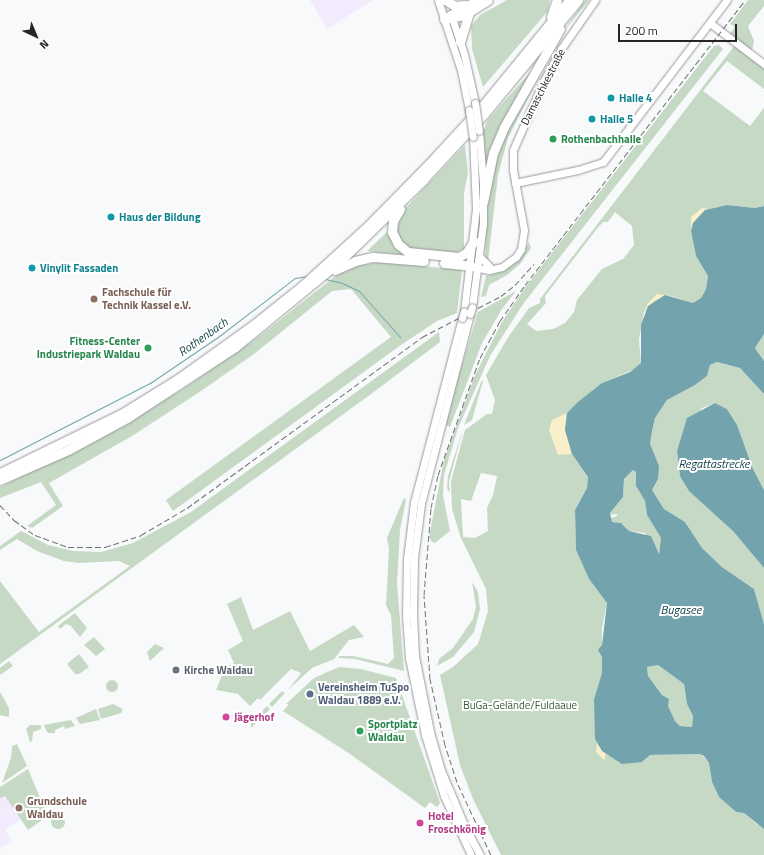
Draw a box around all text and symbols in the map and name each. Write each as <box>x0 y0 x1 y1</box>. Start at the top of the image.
north arrow <box>16 16 56 56</box>
scale bar <box>620 16 739 42</box>
text: 200 m <box>625 21 658 40</box>
text: N <box>36 36 53 53</box>
street label: Damaschkestraße <box>518 47 568 127</box>
place label: Halle 4 <box>619 91 652 105</box>
marker: Halle 4 <box>606 93 616 103</box>
place label: Halle 5 <box>600 112 633 126</box>
marker: Halle 5 <box>587 114 597 124</box>
place label: Rothenbachhalle <box>561 132 641 146</box>
marker: Rothenbachhalle <box>548 134 558 144</box>
place label: Haus der Bildung <box>119 210 201 224</box>
marker: Haus der Bildung <box>106 212 116 222</box>
place label: Vinylit Fassaden <box>40 261 118 275</box>
marker: Vinylit Fassaden <box>27 263 37 273</box>
place label: Fachschule für Technik Kassel e.V. <box>102 286 191 312</box>
marker: Fachschule für Technik Kassel e.V. <box>89 294 99 304</box>
water label: Rothenbach <box>176 315 230 359</box>
place label: Fitness-Center Industriepark Waldau <box>37 335 140 361</box>
marker: Fitness-Center Industriepark Waldau <box>143 343 153 353</box>
water label: Regattastrecke <box>678 457 750 471</box>
water label: Bugasee <box>661 603 701 617</box>
place label: Kirche Waldau <box>184 663 253 677</box>
marker: Kirche Waldau <box>171 665 181 675</box>
place label: Vereinsheim TuSpo Waldau 1889 e.V. <box>318 681 409 707</box>
marker: Vereinsheim TuSpo Waldau 1889 e.V. <box>305 689 315 699</box>
park label: BuGa-Gelände/Fuldaaue <box>463 698 577 712</box>
place label: Jägerhof <box>234 710 274 724</box>
marker: Jägerhof <box>221 712 231 722</box>
place label: Sportplatz Waldau <box>368 718 417 744</box>
marker: Sportplatz Waldau <box>355 726 365 736</box>
place label: Grundschule Waldau <box>27 795 87 821</box>
marker: Grundschule Waldau <box>14 803 24 813</box>
place label: Hotel Froschkönig <box>428 810 486 836</box>
marker: Hotel Froschkönig <box>415 818 425 828</box>

